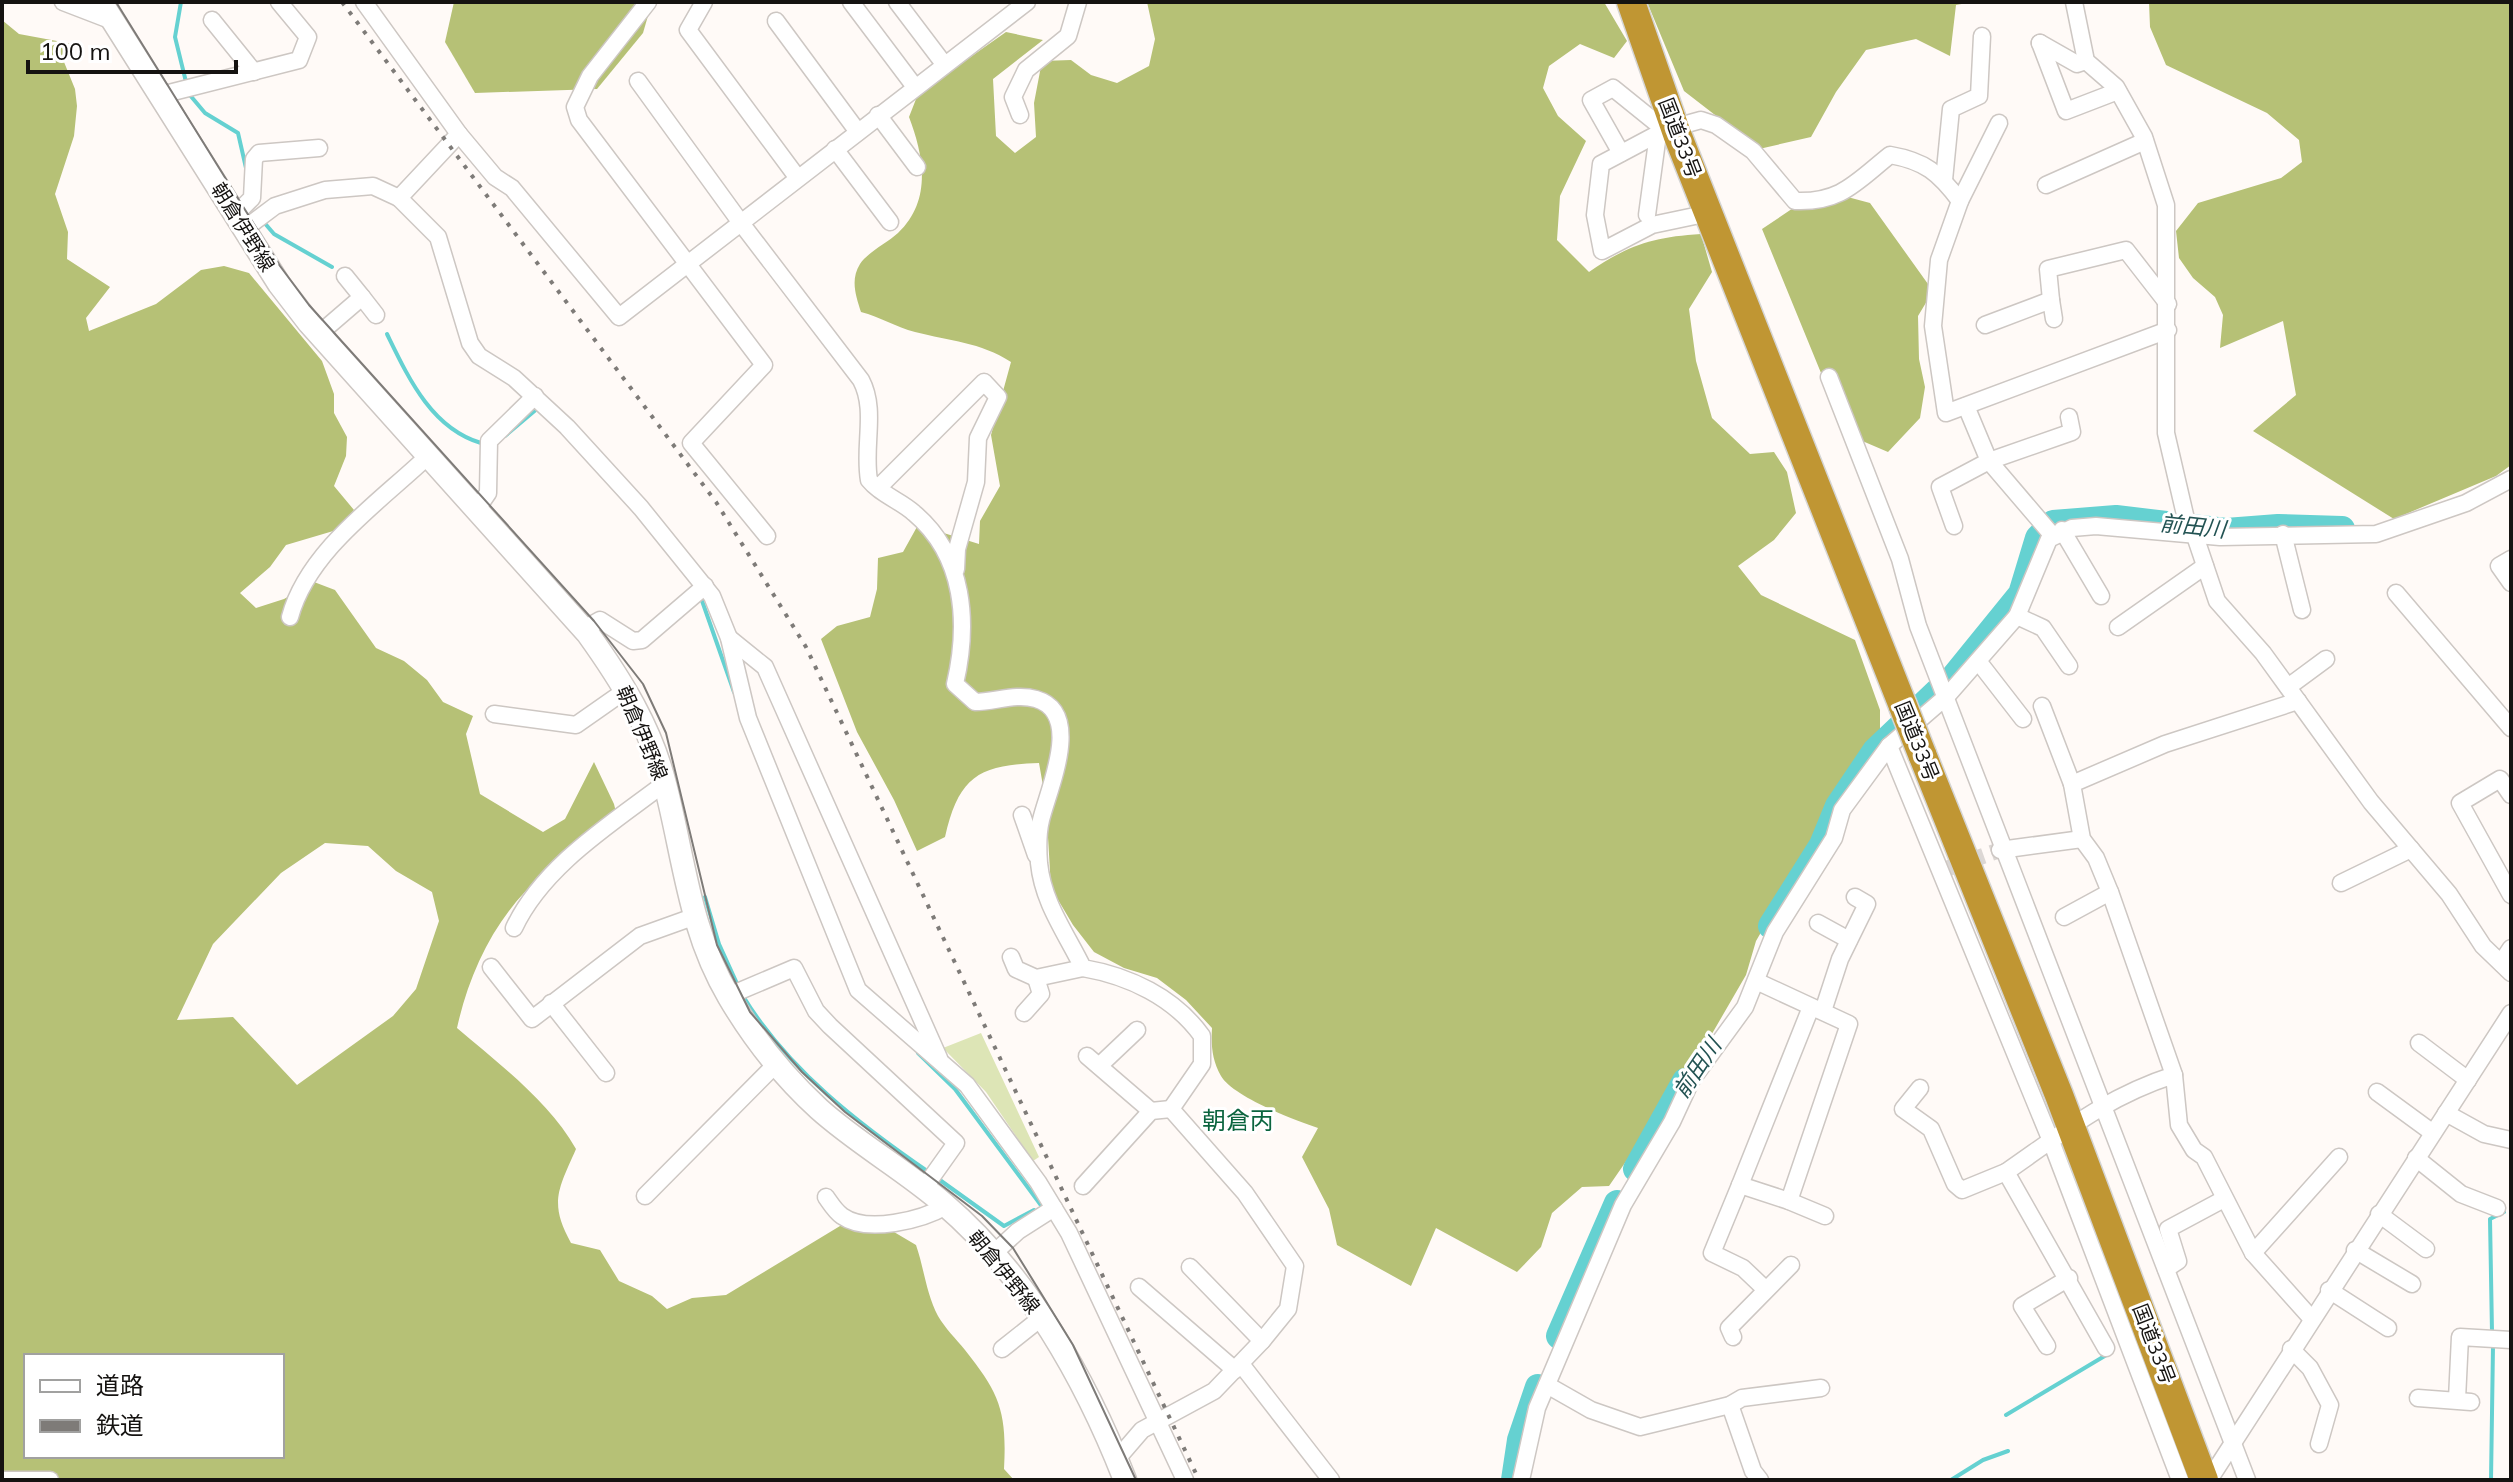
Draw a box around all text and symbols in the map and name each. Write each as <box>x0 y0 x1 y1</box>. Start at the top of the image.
scale bar <box>28 24 236 74</box>
text: 100 m <box>40 36 111 66</box>
street label: 国道33号 <box>1654 94 1707 182</box>
street label: 朝倉伊野線 <box>206 178 281 276</box>
water label: 前田川 <box>2159 509 2229 544</box>
street label: 朝倉伊野線 <box>611 682 674 784</box>
street label: 国道33号 <box>1890 697 1945 784</box>
water label: 前田川 <box>1667 1031 1728 1103</box>
district label: 朝倉丙 <box>1202 1105 1274 1135</box>
street label: 朝倉伊野線 <box>963 1225 1046 1318</box>
street label: 国道33号 <box>2128 1300 2181 1388</box>
legend <box>24 1354 284 1458</box>
text: 道路 <box>96 1370 144 1400</box>
text: 鉄道 <box>96 1410 144 1440</box>

